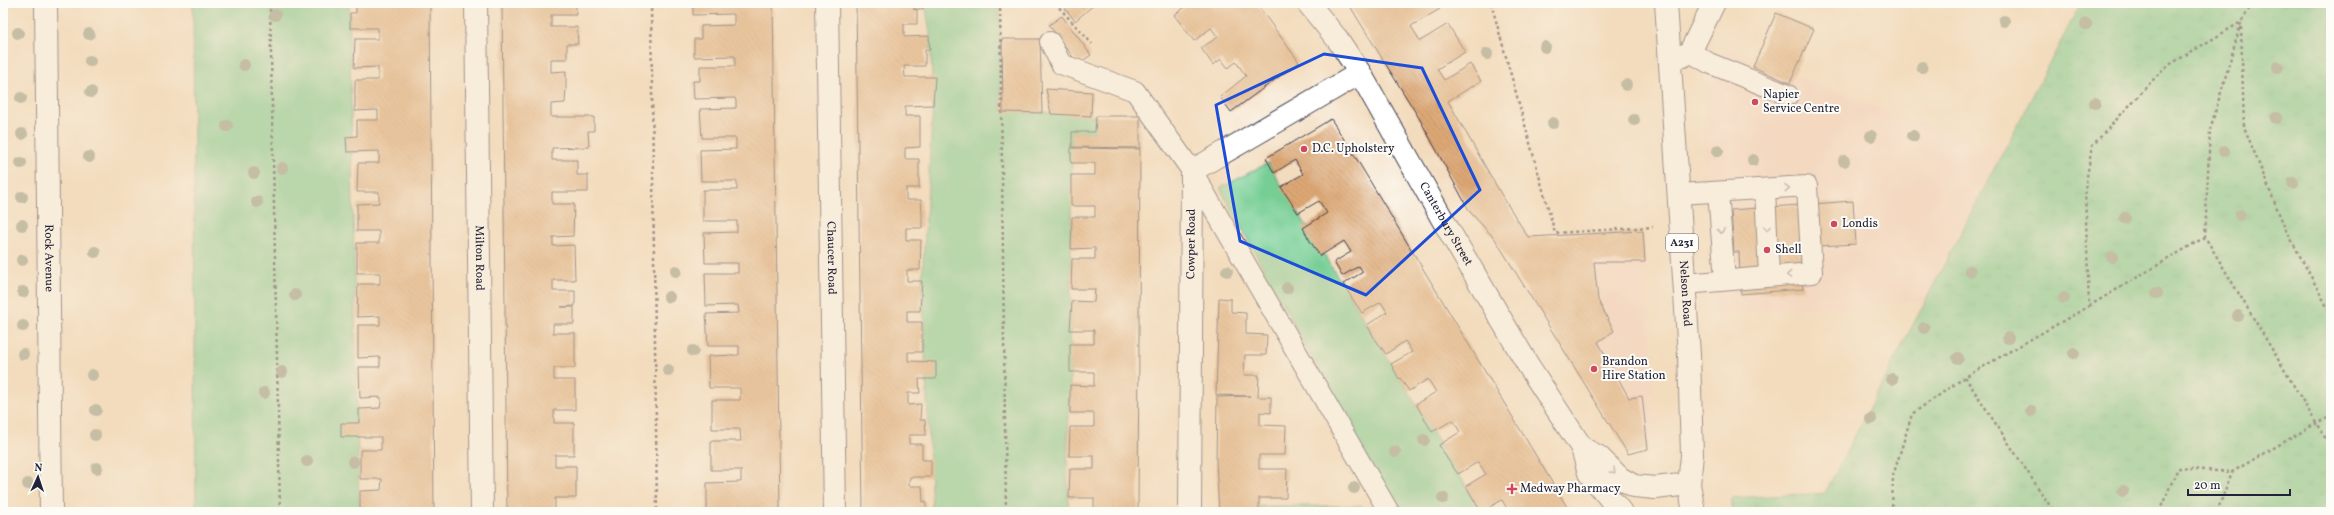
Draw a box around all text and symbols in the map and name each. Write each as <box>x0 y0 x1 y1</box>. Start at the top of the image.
place label: Napier Service Centre <box>1763 87 1840 117</box>
marker: Napier Service Centre <box>1750 97 1760 107</box>
place label: D.C. Upholstery <box>1312 141 1395 157</box>
marker: D.C. Upholstery <box>1299 144 1309 154</box>
street label: Canterbury Street <box>1415 179 1476 269</box>
one-way arrow <box>1784 183 1790 192</box>
street label: Cowper Road <box>1183 208 1200 279</box>
place label: Londis <box>1842 216 1878 232</box>
marker: Londis <box>1829 219 1839 229</box>
street label: Chaucer Road <box>822 221 840 295</box>
street label: Rock Avenue <box>40 224 57 292</box>
street label: Milton Road <box>471 225 487 291</box>
one-way arrow <box>1763 225 1771 231</box>
one-way arrow <box>1716 228 1725 234</box>
road number: A231 <box>1666 234 1698 252</box>
place label: Shell <box>1775 242 1802 258</box>
marker: Shell <box>1762 245 1772 255</box>
street label: Nelson Road <box>1675 260 1695 327</box>
one-way arrow <box>1786 270 1792 279</box>
place label: Brandon Hire Station <box>1602 354 1666 384</box>
marker: Brandon Hire Station <box>1589 364 1599 374</box>
north arrow <box>18 457 58 497</box>
text: N <box>34 461 43 476</box>
one-way arrow <box>1608 466 1616 474</box>
scale bar <box>2188 471 2290 497</box>
text: 20 m <box>2194 478 2221 494</box>
place label: Medway Pharmacy <box>1520 481 1621 497</box>
marker: Medway Pharmacy <box>1507 484 1517 494</box>

